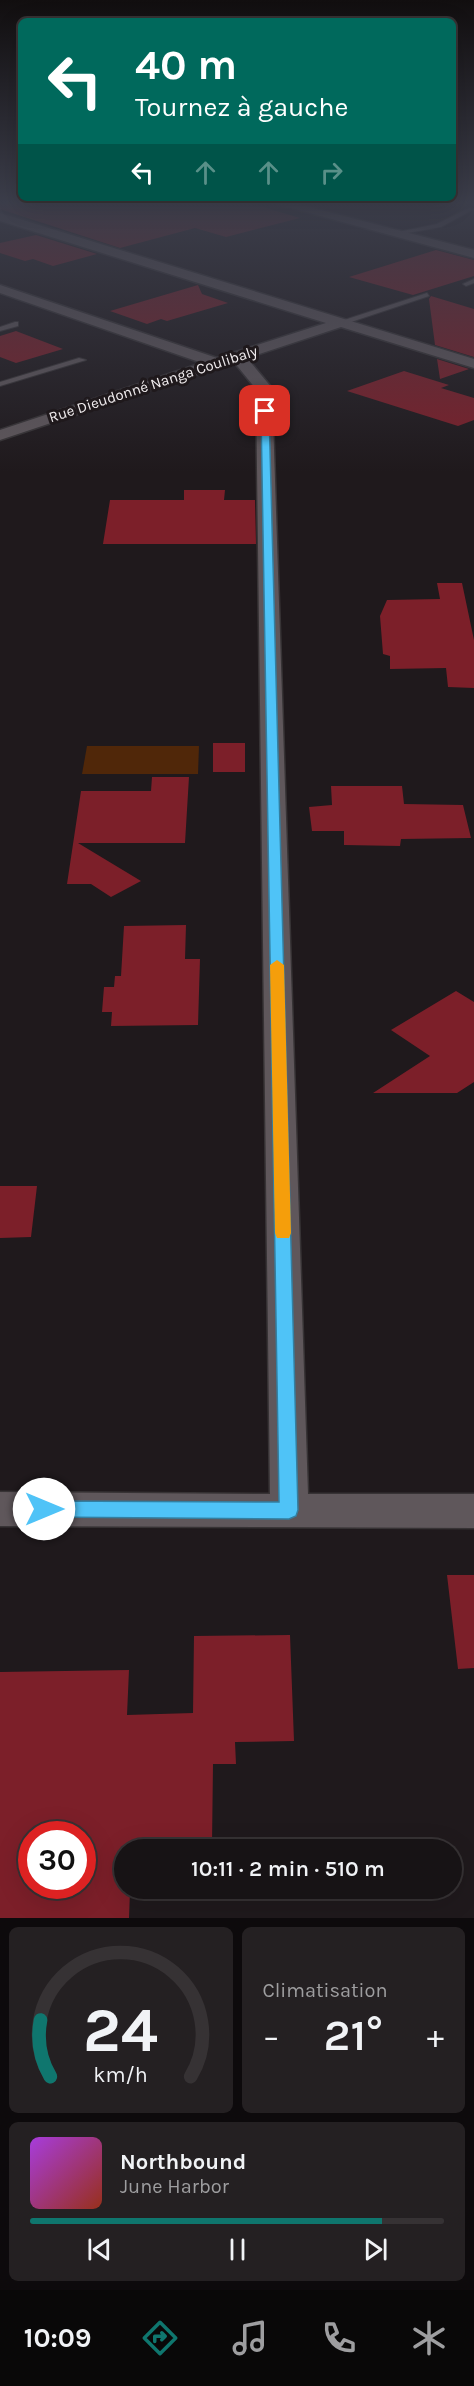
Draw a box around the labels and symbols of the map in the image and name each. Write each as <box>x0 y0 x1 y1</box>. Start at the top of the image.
street label: Rue Dieudonné Nanga Coulibaly <box>46 342 260 426</box>
pin <box>239 385 290 436</box>
position arrow <box>12 1477 76 1541</box>
speed limit sign: 30 <box>18 1821 96 1899</box>

